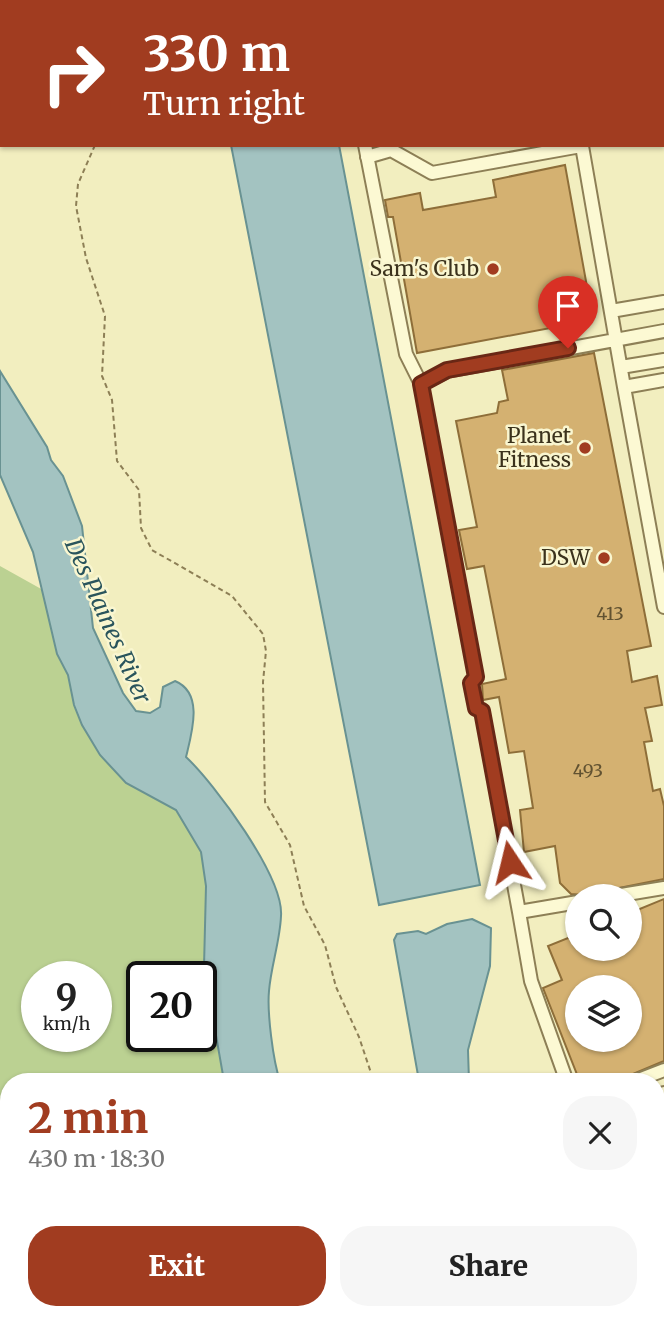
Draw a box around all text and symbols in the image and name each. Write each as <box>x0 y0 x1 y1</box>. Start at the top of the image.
text: 330 m <box>143 23 290 84</box>
icon: right <box>28 28 119 119</box>
text: Turn right <box>143 84 305 124</box>
place label: Sam's Club <box>370 255 479 282</box>
marker: Sam's Club <box>485 261 501 277</box>
pin <box>538 276 598 348</box>
icon: arrive <box>549 287 587 325</box>
place label: Planet Fitness <box>498 422 571 473</box>
marker: Planet Fitness <box>577 440 593 456</box>
water label: Des Plaines River <box>59 533 158 708</box>
place label: DSW <box>541 544 591 571</box>
marker: DSW <box>596 550 612 566</box>
house number: 413 <box>596 602 624 625</box>
house number: 493 <box>573 759 603 782</box>
position arrow <box>473 825 547 899</box>
map controls <box>565 884 642 1052</box>
button: search <box>565 884 642 961</box>
speed limit sign: 20 <box>126 961 217 1052</box>
text: 9 <box>56 975 77 1019</box>
button: layers <box>565 975 642 1052</box>
text: km/h <box>43 1012 90 1035</box>
text: 2 min <box>28 1092 148 1144</box>
button: close <box>563 1096 637 1170</box>
text: 430 m · 18:30 <box>28 1144 165 1173</box>
button: Exit <box>28 1226 326 1306</box>
button: Share <box>340 1226 637 1306</box>

